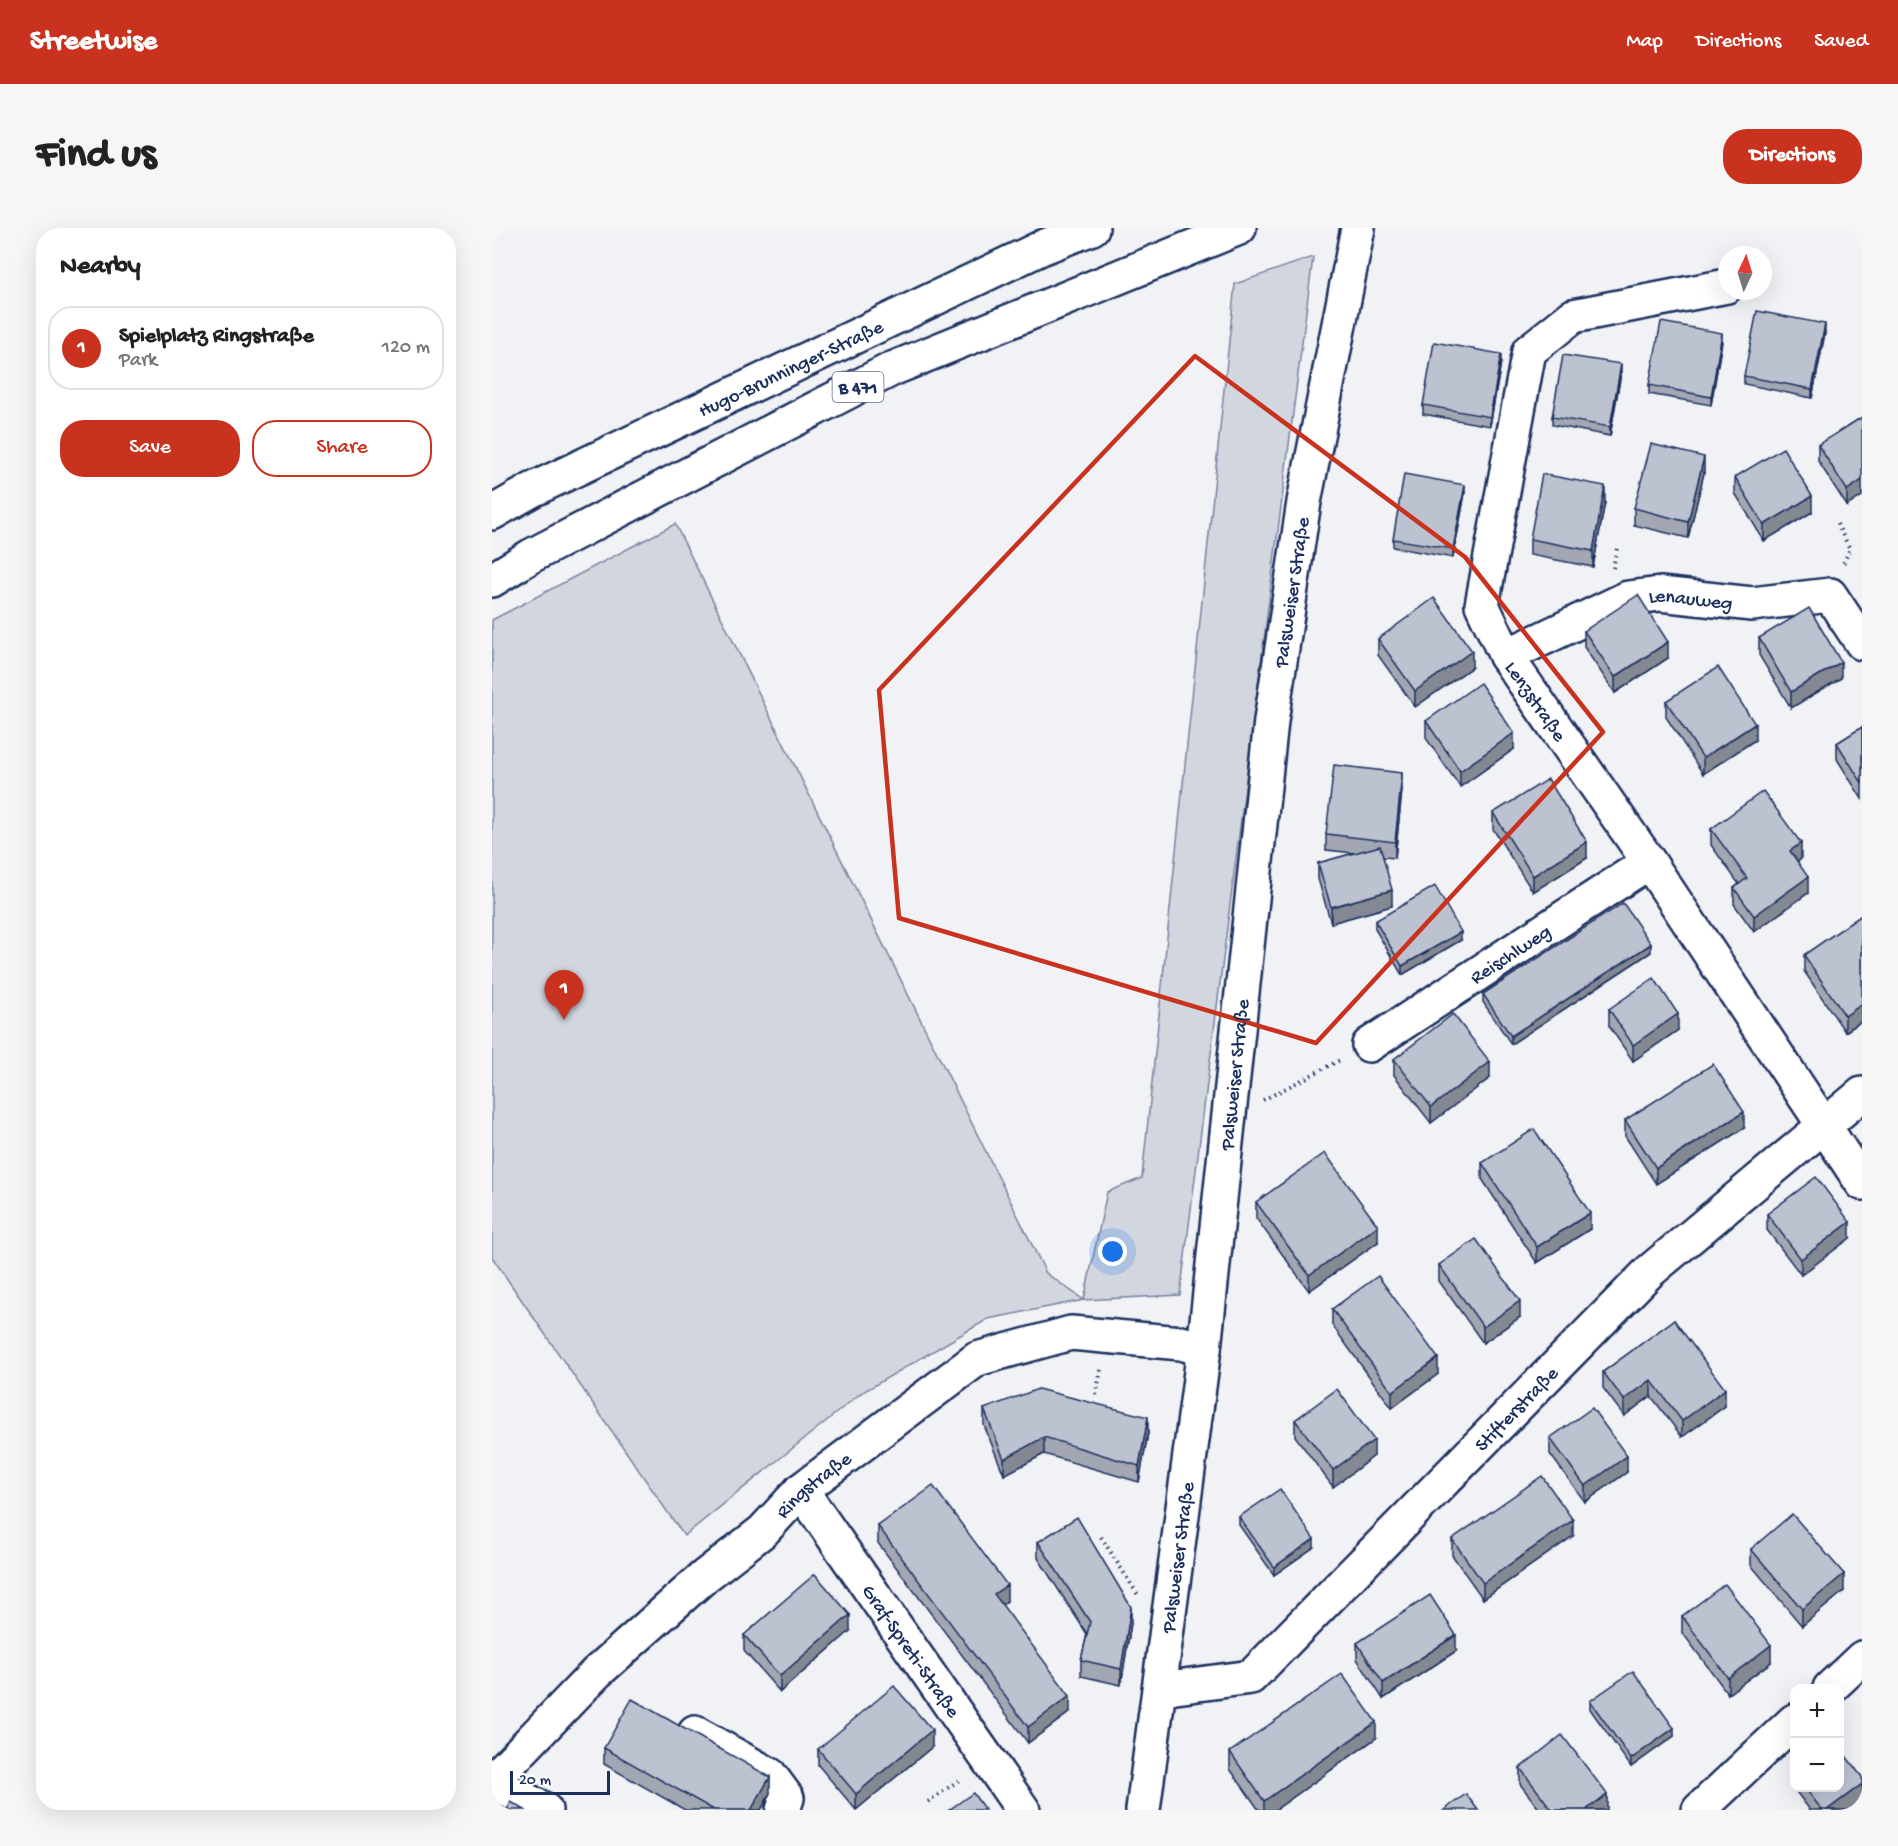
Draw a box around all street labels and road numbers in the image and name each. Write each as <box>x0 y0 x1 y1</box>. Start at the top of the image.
street label: Hugo-Brunninger-Straße <box>696 316 888 424</box>
road number: B 471 <box>832 372 884 402</box>
street label: Palsweiser Straße <box>1271 515 1317 670</box>
street label: Lenauweg <box>1647 586 1734 617</box>
street label: Lenzstraße <box>1498 658 1570 748</box>
street label: Reischlweg <box>1467 921 1556 991</box>
street label: Palsweiser Straße <box>1217 998 1256 1153</box>
street label: Stifterstraße <box>1471 1363 1565 1458</box>
street label: Ringstraße <box>773 1448 858 1525</box>
street label: Palsweiser Straße <box>1158 1480 1201 1635</box>
street label: Graf-Spreti-Straße <box>855 1581 964 1724</box>

